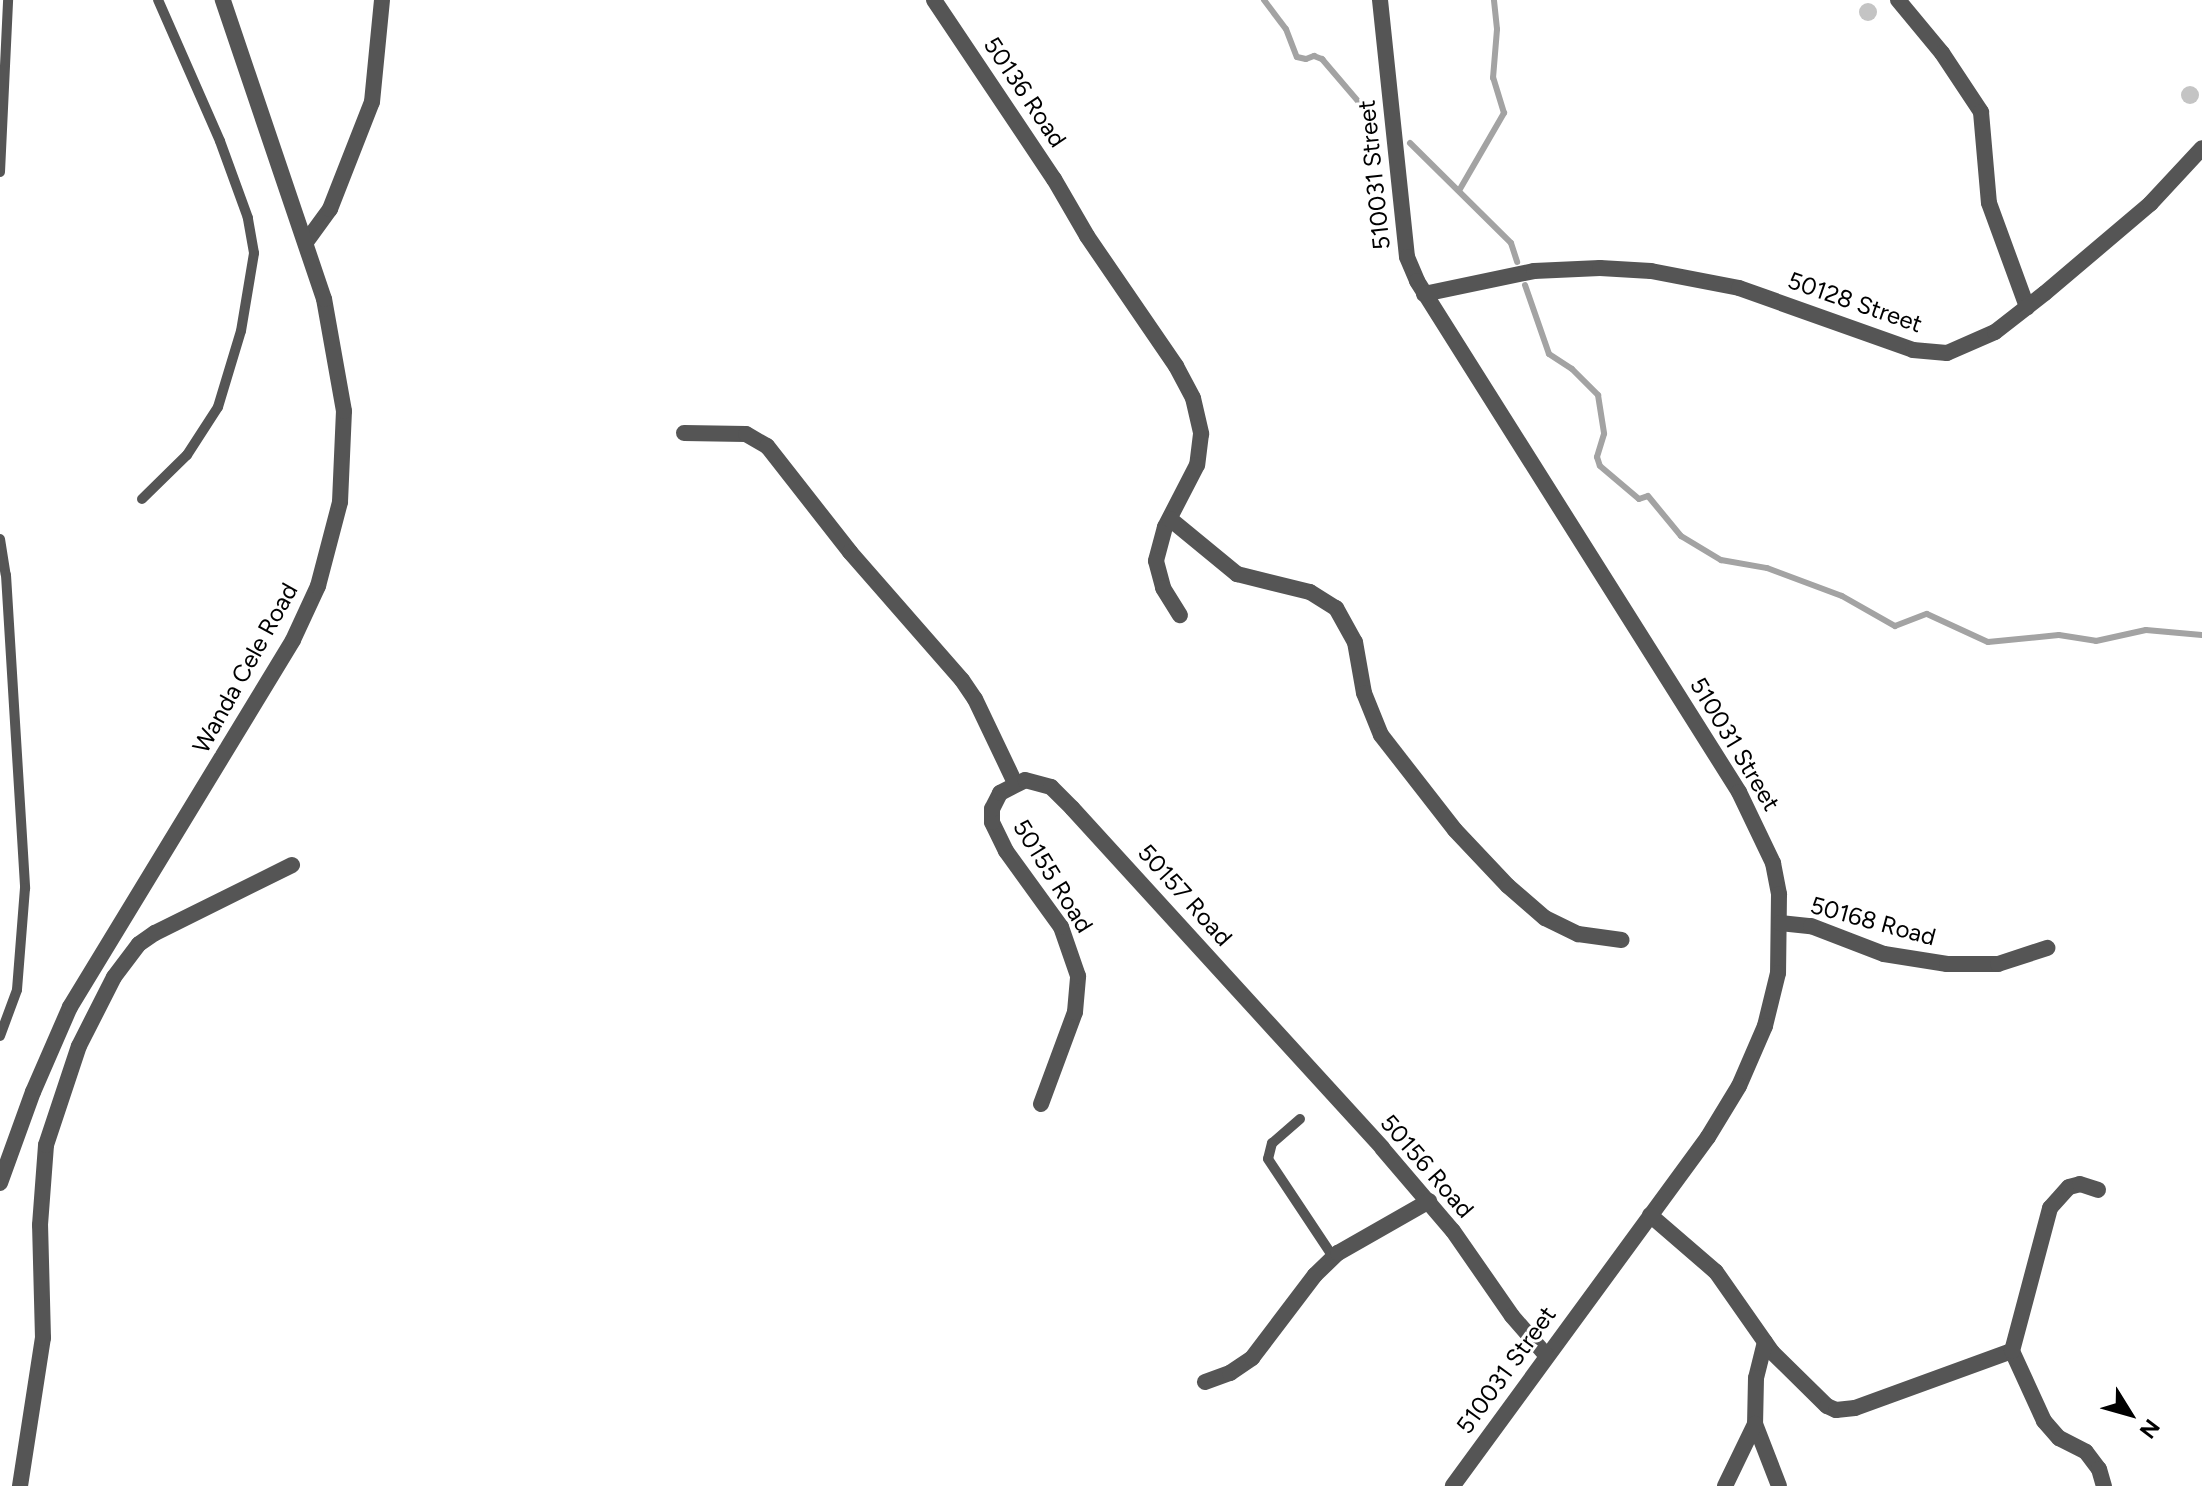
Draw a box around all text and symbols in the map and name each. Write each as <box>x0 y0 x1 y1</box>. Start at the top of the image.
street label: 50136 Road <box>978 31 1072 153</box>
street label: 510031 Street <box>1352 99 1396 251</box>
street label: 50128 Street <box>1784 266 1926 338</box>
street label: Wanda Cele Road <box>186 578 304 758</box>
street label: 510031 Street <box>1684 672 1786 816</box>
street label: 50155 Road <box>1007 814 1099 938</box>
street label: 50157 Road <box>1132 838 1238 952</box>
street label: 50168 Road <box>1807 890 1939 952</box>
street label: 50156 Road <box>1374 1108 1480 1224</box>
street label: 510031 Street <box>1450 1301 1562 1439</box>
north arrow <box>2090 1374 2170 1454</box>
text: N <box>2134 1414 2165 1444</box>

